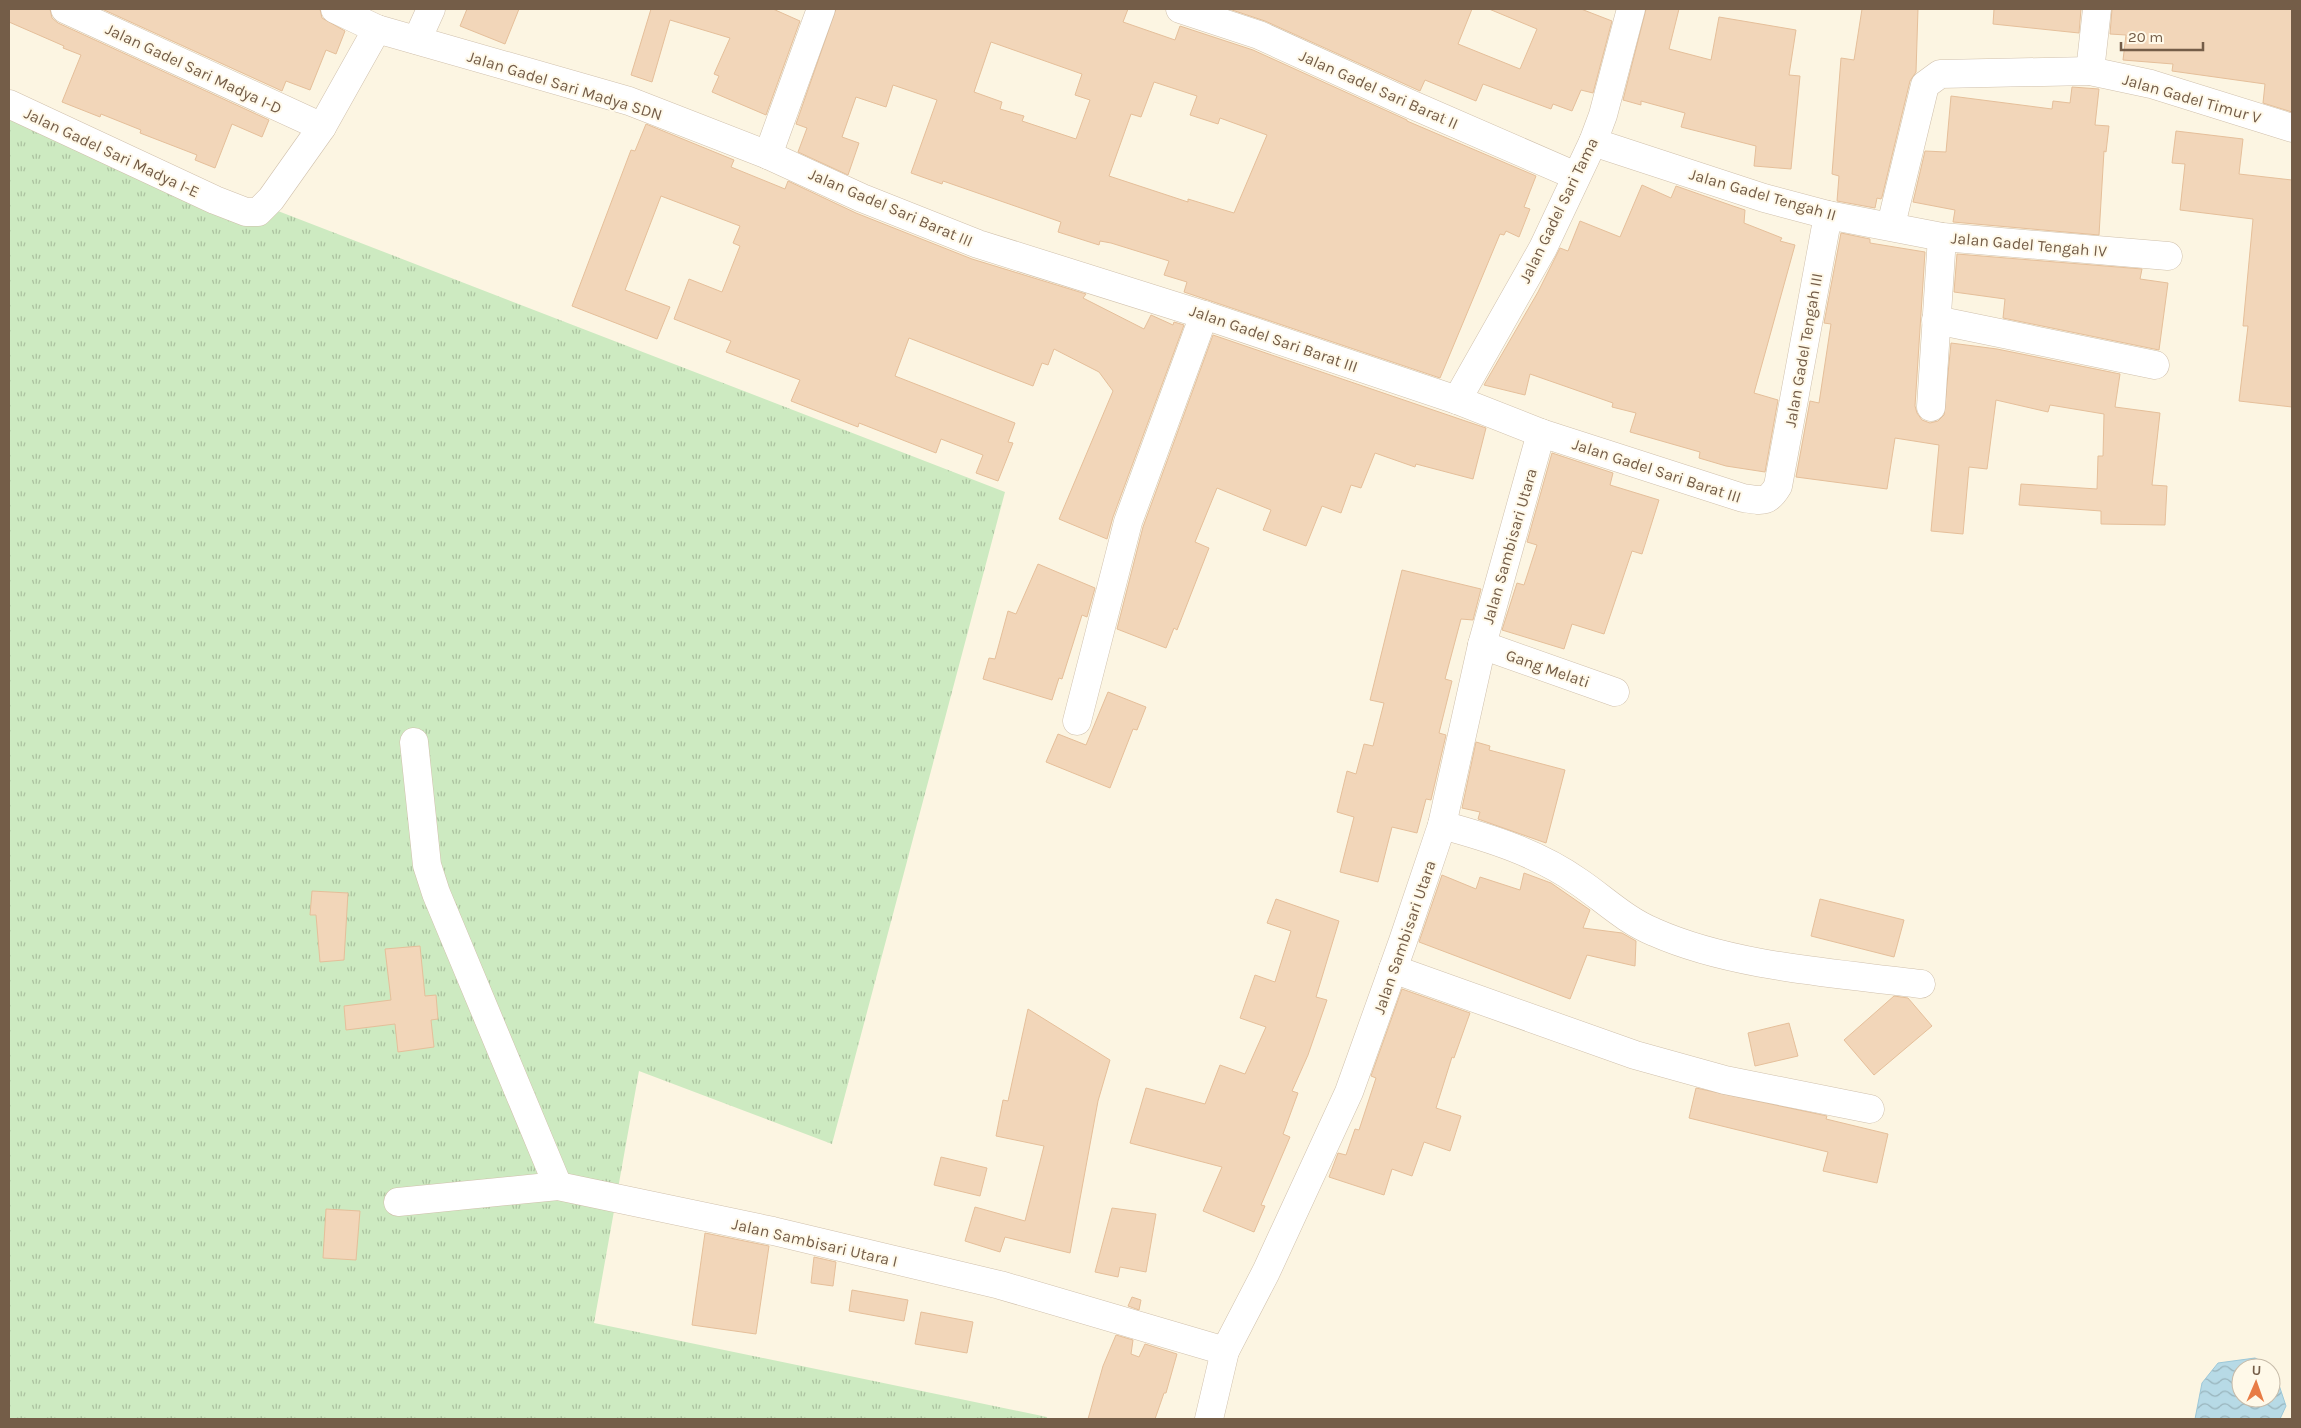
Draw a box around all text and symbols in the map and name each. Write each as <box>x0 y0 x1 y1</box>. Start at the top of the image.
street label: Jalan Gadel Sari Madya I-D <box>103 19 285 118</box>
scale bar <box>2121 20 2204 52</box>
text: 20 m <box>2128 28 2163 46</box>
street label: Jalan Gadel Sari Barat II <box>1296 46 1461 133</box>
street label: Jalan Gadel Sari Madya SDN <box>465 47 665 124</box>
street label: Jalan Gadel Timur V <box>2120 70 2263 127</box>
street label: Jalan Gadel Sari Madya I-E <box>21 104 202 201</box>
street label: Jalan Gadel Sari Tama <box>1515 135 1602 286</box>
street label: Jalan Gadel Sari Barat III <box>806 164 976 251</box>
street label: Jalan Gadel Tengah II <box>1687 164 1839 225</box>
street label: Jalan Gadel Tengah IV <box>1950 228 2108 261</box>
street label: Jalan Gadel Tengah III <box>1781 271 1826 429</box>
street label: Jalan Gadel Sari Barat III <box>1187 301 1360 376</box>
street label: Jalan Gadel Sari Barat III <box>1570 434 1744 507</box>
street label: Jalan Sambisari Utara <box>1478 466 1541 626</box>
street label: Gang Melati <box>1503 645 1592 692</box>
street label: Jalan Sambisari Utara <box>1369 858 1440 1016</box>
street label: Jalan Sambisari Utara I <box>730 1214 900 1271</box>
north arrow <box>2231 1358 2281 1408</box>
text: U <box>2251 1362 2262 1379</box>

